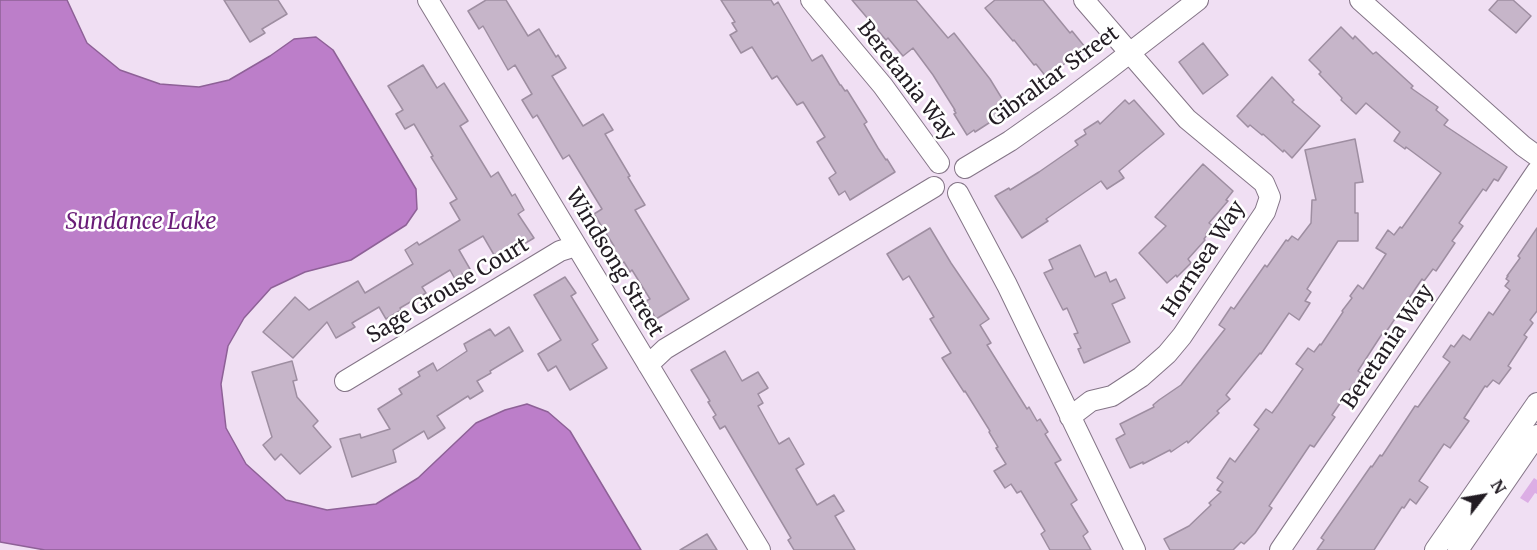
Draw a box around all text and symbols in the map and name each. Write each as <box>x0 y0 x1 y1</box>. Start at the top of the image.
street label: Beretania Way <box>851 16 961 146</box>
street label: Gibraltar Street <box>984 21 1124 133</box>
street label: Windsong Street <box>560 184 668 342</box>
street label: Hornsea Way <box>1157 196 1251 322</box>
water label: Sundance Lake <box>66 210 216 236</box>
street label: Sage Grouse Court <box>363 233 533 349</box>
street label: Beretania Way <box>1337 280 1439 414</box>
north arrow <box>1453 466 1513 526</box>
text: N <box>1487 476 1510 497</box>

